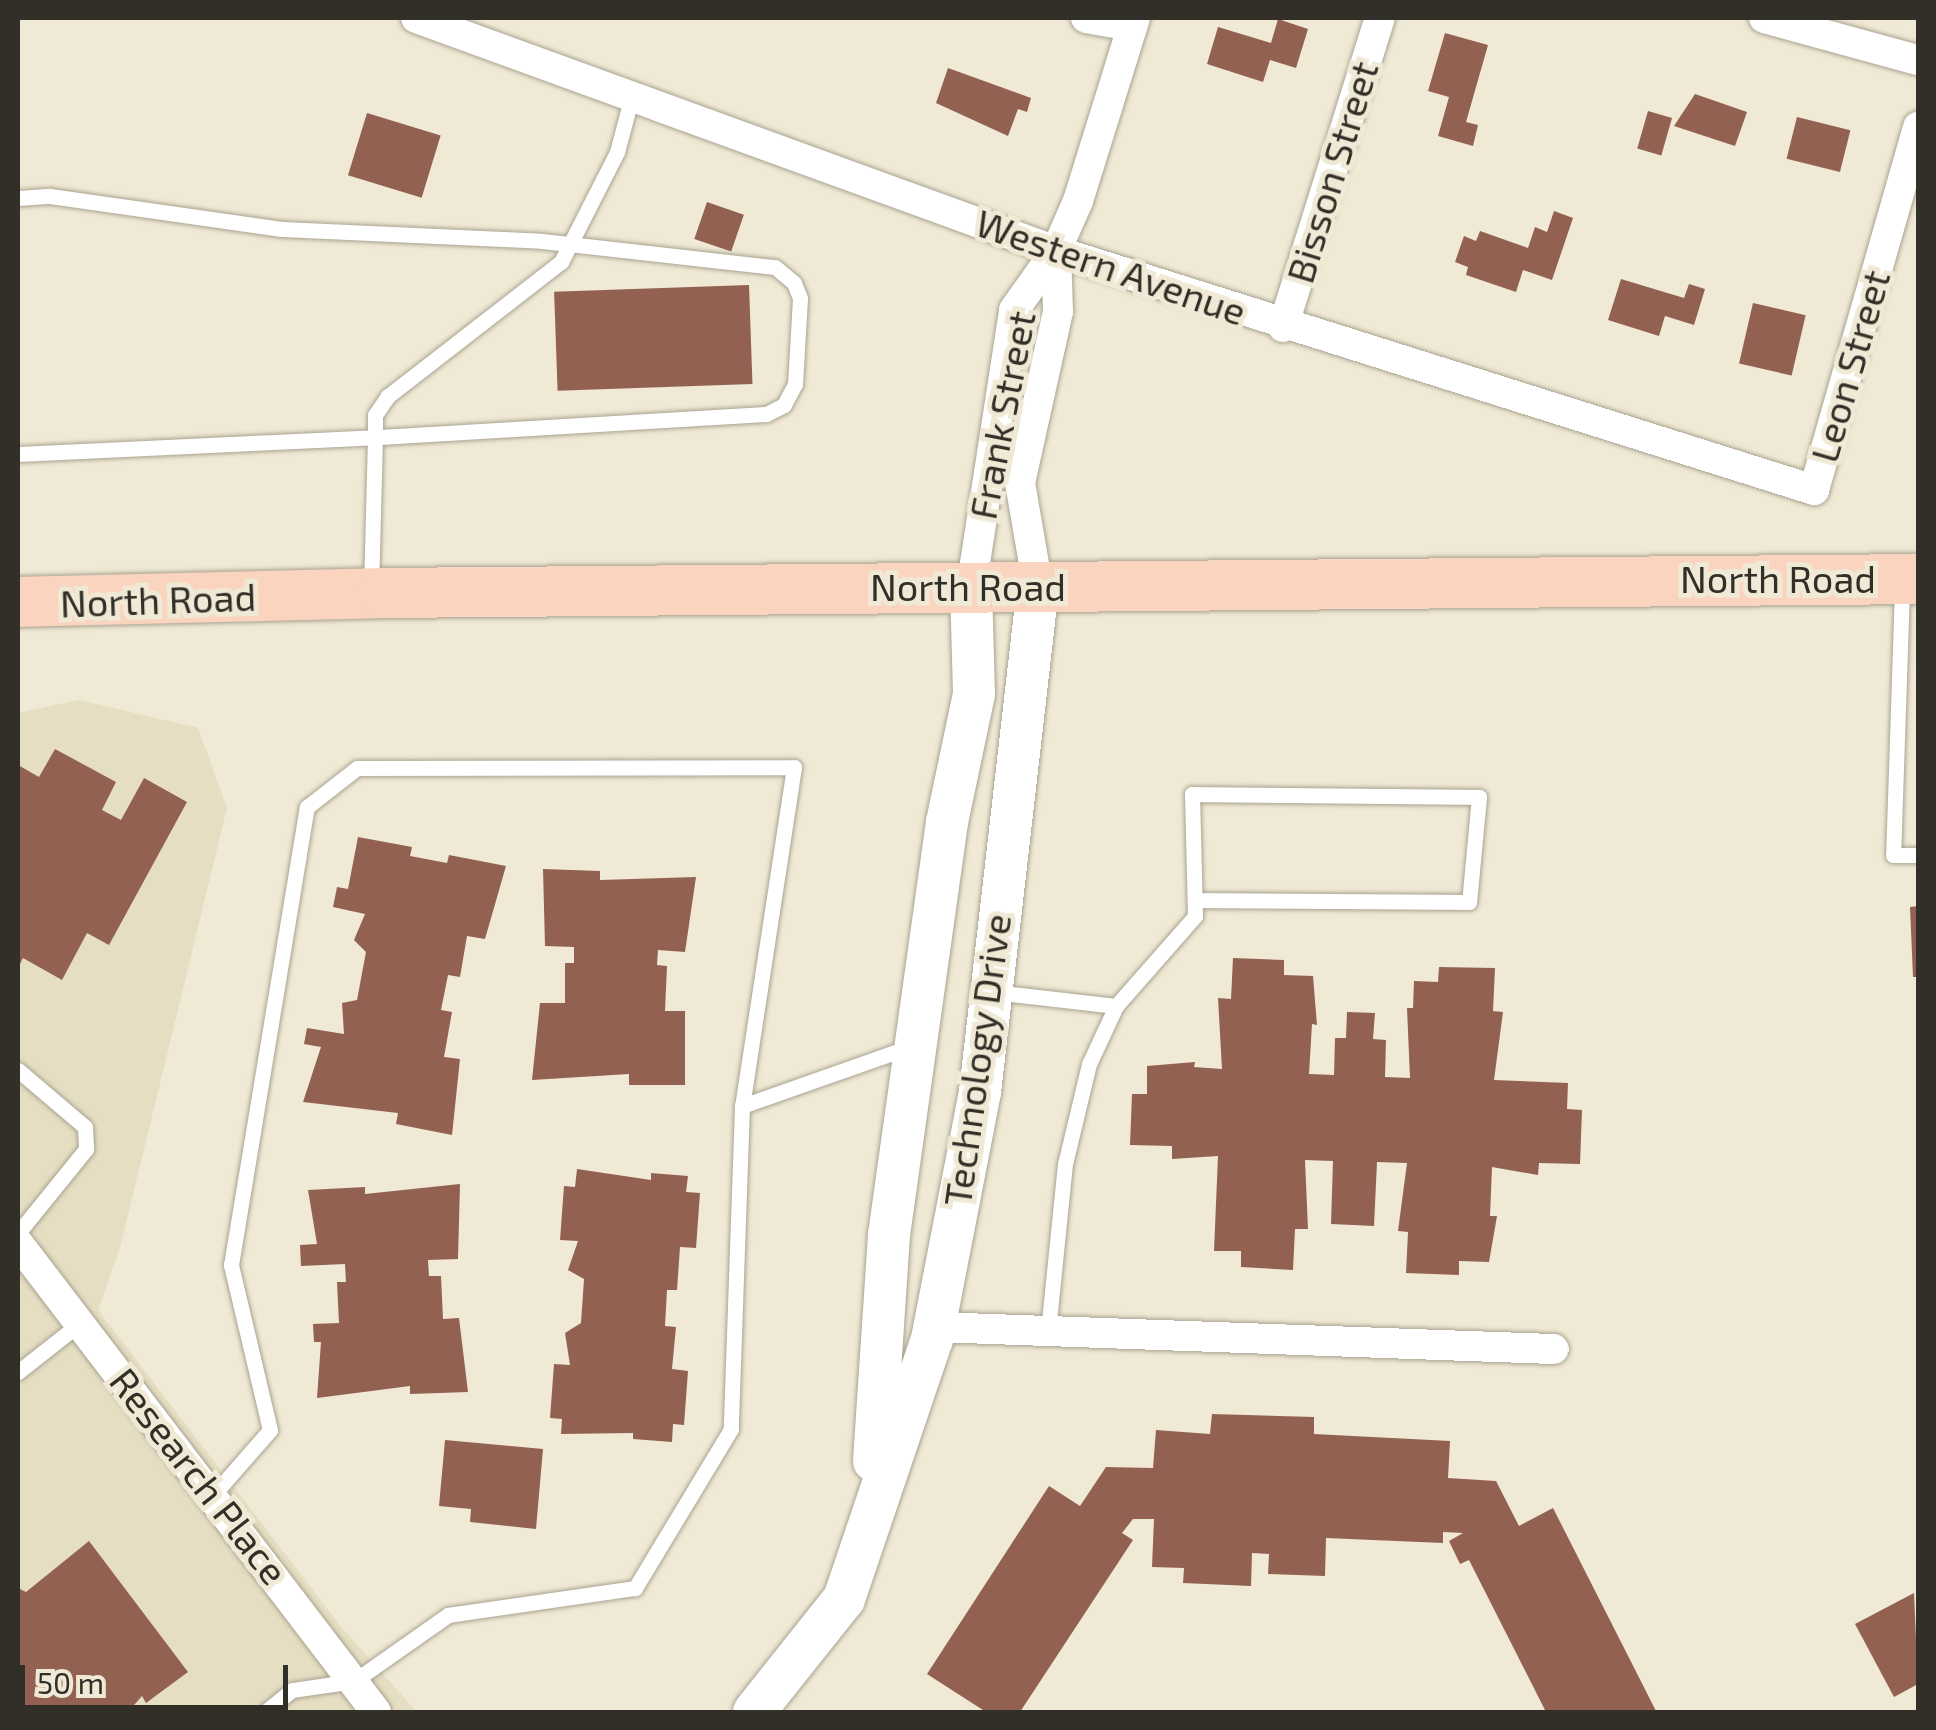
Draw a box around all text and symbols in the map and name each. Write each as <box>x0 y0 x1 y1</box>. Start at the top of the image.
street label: Bisson Street <box>1277 56 1387 288</box>
street label: Western Avenue <box>970 199 1252 335</box>
street label: Leon Street <box>1801 265 1899 467</box>
street label: Frank Street <box>959 307 1045 523</box>
street label: North Road <box>1680 556 1876 602</box>
street label: North Road <box>870 564 1066 610</box>
street label: North Road <box>59 574 257 626</box>
street label: Technology Drive <box>934 911 1020 1209</box>
street label: Research Place <box>101 1359 297 1593</box>
scale bar <box>25 1645 292 1707</box>
text: 50 m <box>37 1664 104 1700</box>

